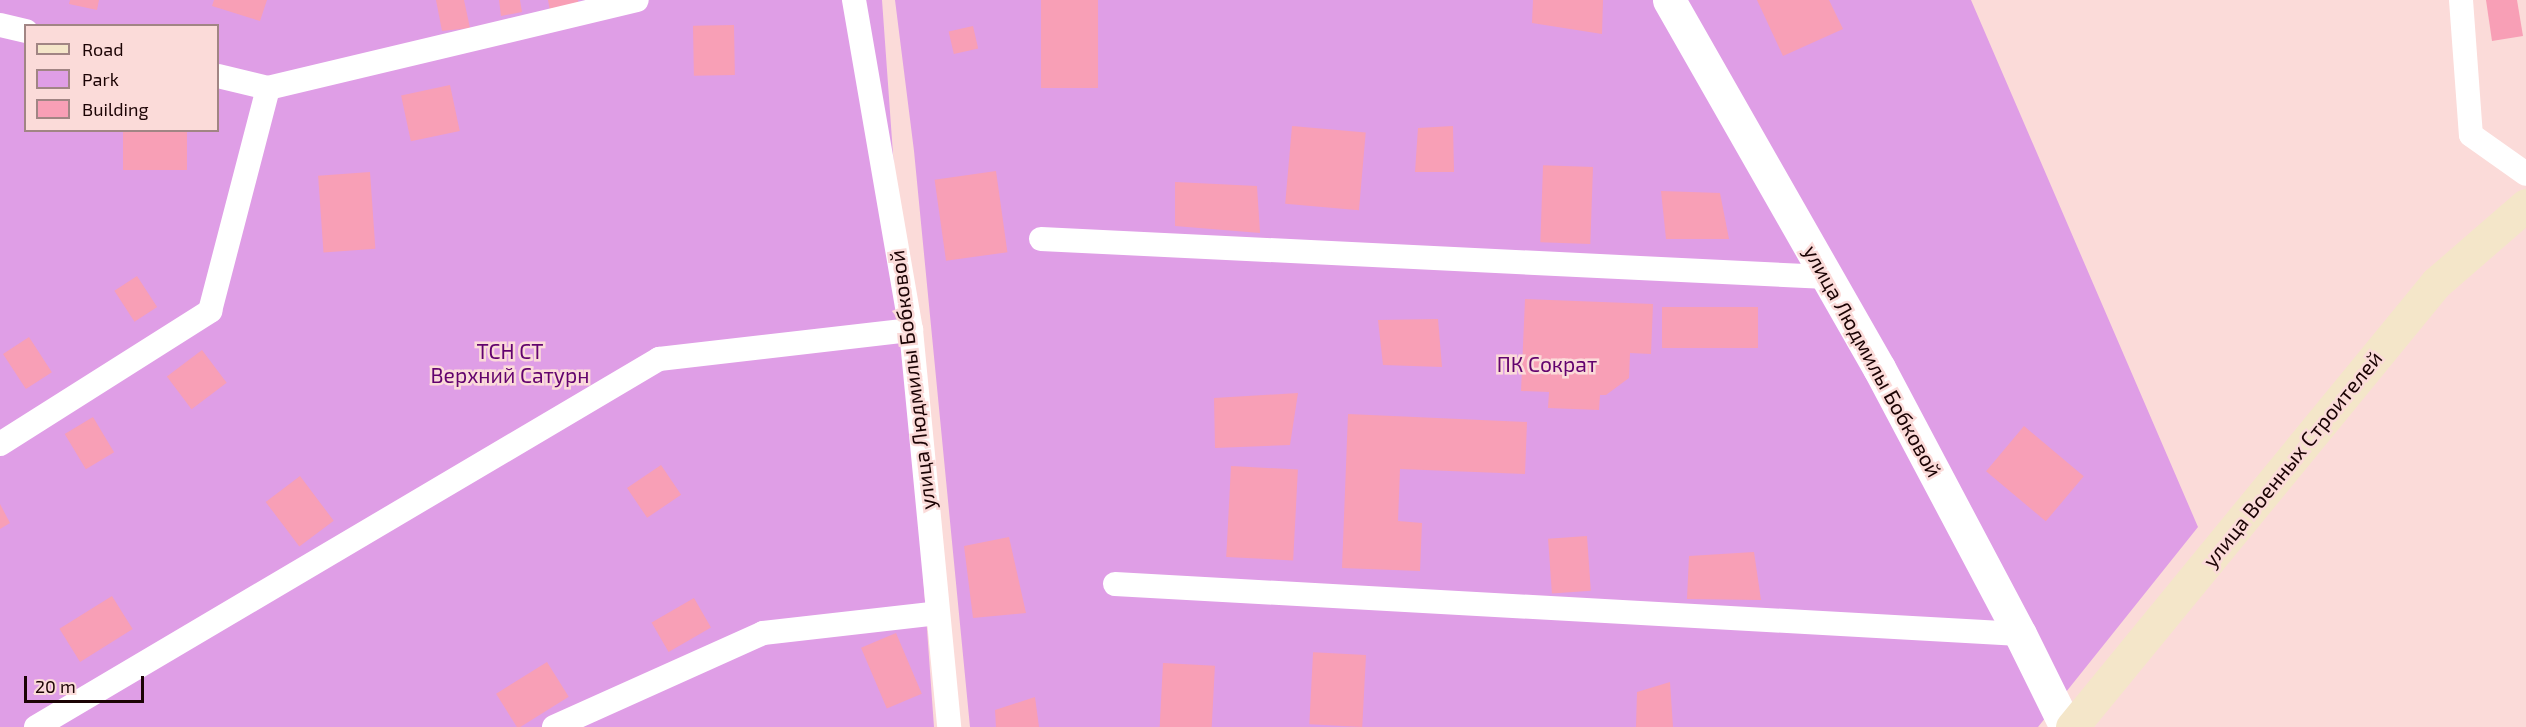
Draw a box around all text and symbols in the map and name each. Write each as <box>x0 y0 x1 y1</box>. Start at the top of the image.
legend <box>24 24 219 132</box>
text: Road <box>82 38 123 60</box>
text: Park <box>82 68 119 90</box>
text: Building <box>82 98 149 120</box>
street label: улица Людмилы Бобковой <box>1799 241 1947 481</box>
street label: улица Людмилы Бобковой <box>884 249 940 511</box>
park label: ТСН СТ Верхний Сатурн <box>431 338 589 388</box>
street label: улица Военных Строителей <box>2197 346 2387 572</box>
park label: ПК Сократ <box>1497 351 1597 377</box>
scale bar <box>27 664 147 702</box>
text: 20 m <box>35 675 76 697</box>

